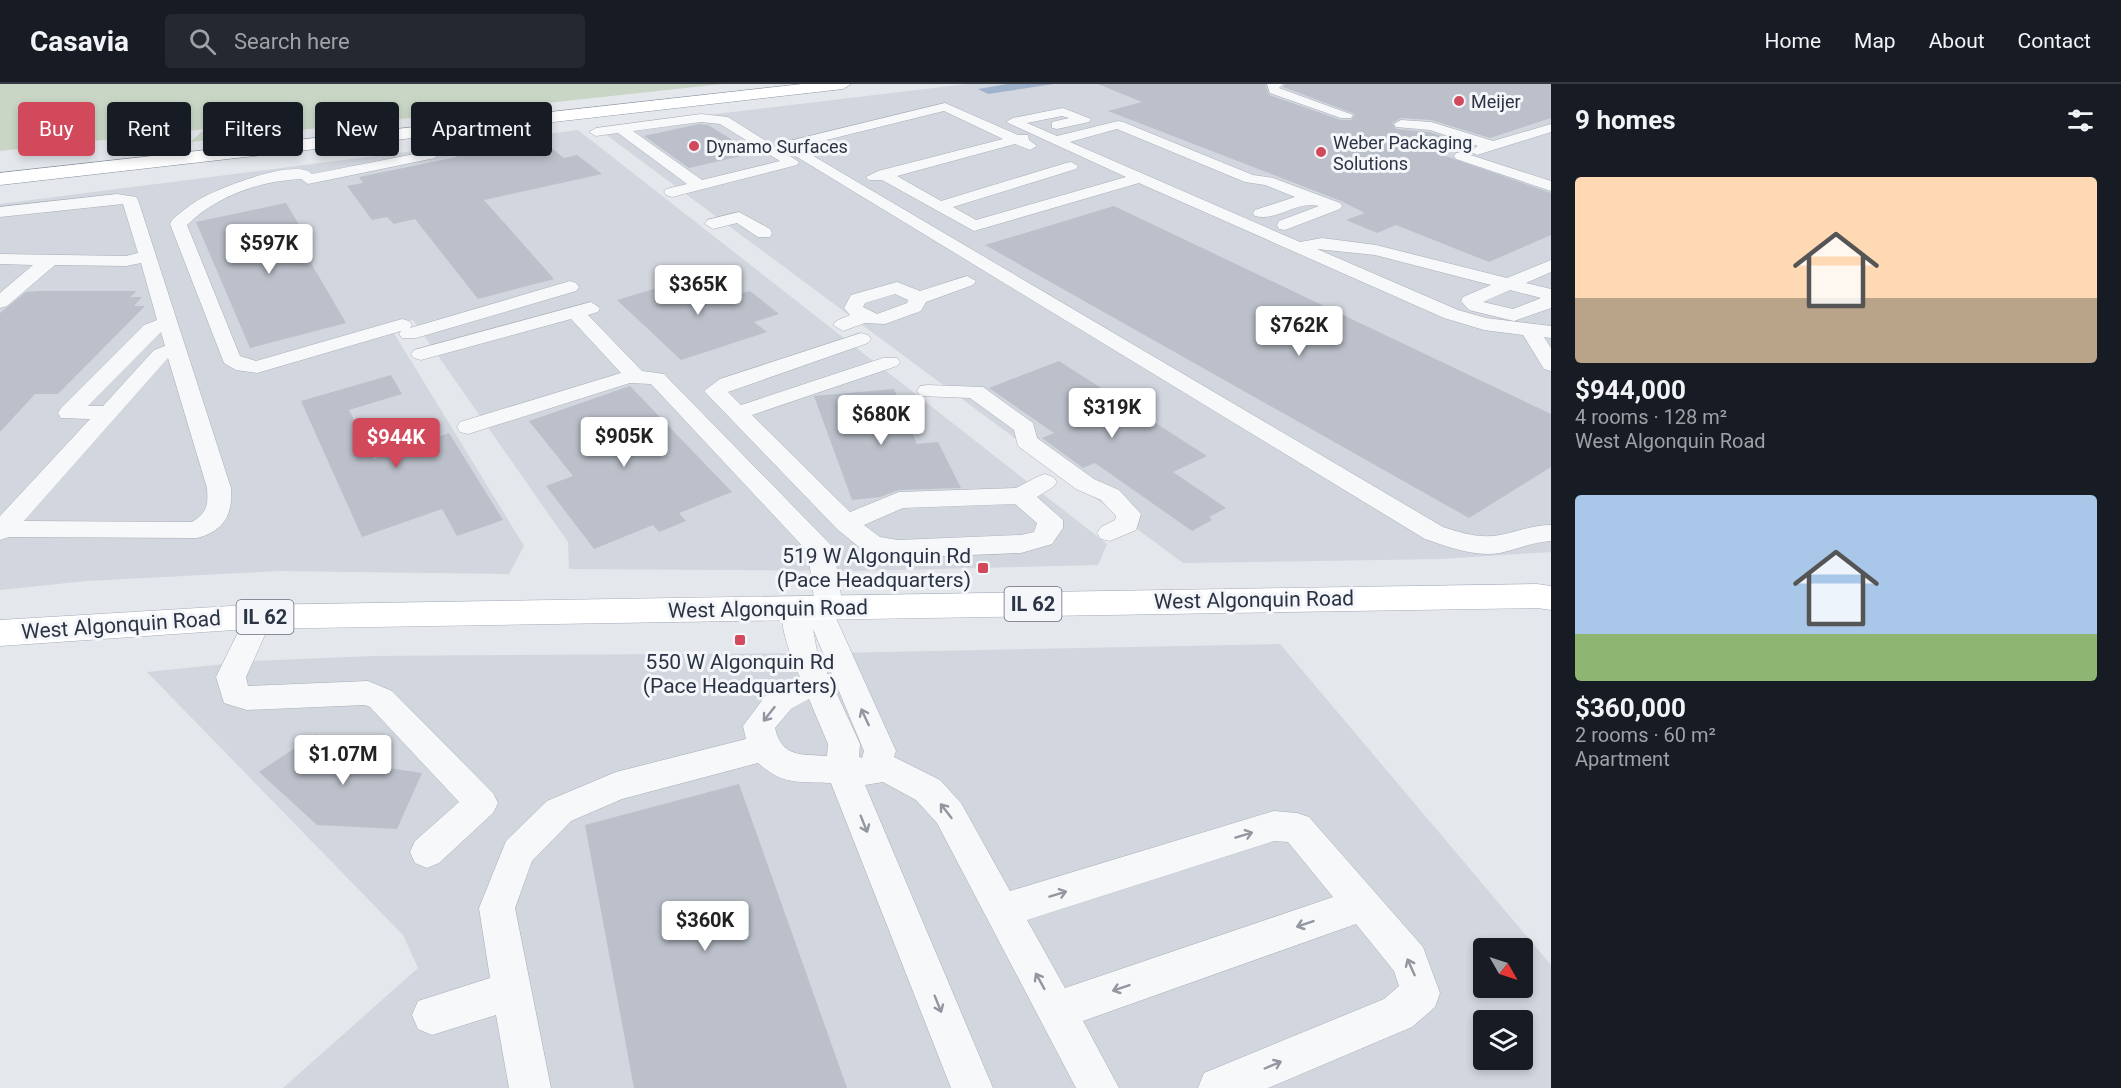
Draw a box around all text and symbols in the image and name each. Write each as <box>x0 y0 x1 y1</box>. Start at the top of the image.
search box <box>165 14 585 68</box>
text: Casavia <box>30 25 129 58</box>
icon: search <box>186 25 219 58</box>
text: Search here <box>234 29 350 54</box>
text: Home <box>1765 29 1821 53</box>
text: Map <box>1854 29 1896 53</box>
text: About <box>1929 29 1985 53</box>
text: Contact <box>2018 29 2091 53</box>
place label: Meijer <box>1471 91 1521 112</box>
marker: Meijer <box>1452 94 1466 108</box>
chip: Buy <box>18 102 95 156</box>
chip: Rent <box>107 102 191 156</box>
chip: Filters <box>203 102 303 156</box>
chip: New <box>315 102 399 156</box>
chip: Apartment <box>411 102 552 156</box>
icon: filters <box>2064 104 2097 137</box>
text: 9 homes <box>1575 105 1676 135</box>
place label: Weber Packaging Solutions <box>1333 132 1472 174</box>
place label: Dynamo Surfaces <box>706 136 848 157</box>
marker: Dynamo Surfaces <box>687 139 701 153</box>
marker: Weber Packaging Solutions <box>1314 145 1328 159</box>
icon: home <box>1782 216 1890 324</box>
pin: $597K <box>227 224 311 275</box>
text: $597K <box>240 231 298 255</box>
pin: $365K <box>656 265 740 316</box>
text: $365K <box>669 272 727 296</box>
pin: $762K <box>1257 306 1341 357</box>
text: $762K <box>1270 313 1328 337</box>
text: $944,000 <box>1575 375 1686 405</box>
pin: $319K <box>1070 388 1154 439</box>
pin: $680K <box>839 395 923 446</box>
text: $319K <box>1083 395 1141 419</box>
text: $680K <box>852 402 910 426</box>
text: 4 rooms · 128 m² <box>1575 405 1727 429</box>
pin: $905K <box>582 417 666 468</box>
pin: $944K <box>354 418 438 469</box>
text: $905K <box>595 424 653 448</box>
text: $944K <box>367 425 425 449</box>
text: West Algonquin Road <box>1575 429 1766 453</box>
icon: home <box>1782 534 1890 642</box>
place label: 519 W Algonquin Rd (Pace Headquarters) <box>777 544 971 592</box>
marker: 519 W Algonquin Rd (Pace Headquarters) <box>976 561 990 575</box>
street label: West Algonquin Road <box>1154 586 1354 614</box>
road number: IL 62 <box>1004 587 1062 621</box>
street label: West Algonquin Road <box>668 595 868 623</box>
road number: IL 62 <box>236 600 294 634</box>
street label: West Algonquin Road <box>20 606 222 644</box>
marker: 550 W Algonquin Rd (Pace Headquarters) <box>733 633 747 647</box>
place label: 550 W Algonquin Rd (Pace Headquarters) <box>643 650 837 698</box>
text: $360,000 <box>1575 693 1686 723</box>
one-way arrow <box>762 706 775 722</box>
one-way arrow <box>859 709 870 727</box>
text: 2 rooms · 60 m² <box>1575 723 1716 747</box>
pin: $1.07M <box>294 735 392 786</box>
text: $1.07M <box>308 742 378 766</box>
text: Apartment <box>1575 747 1670 771</box>
one-way arrow <box>939 803 952 819</box>
one-way arrow <box>859 814 870 832</box>
one-way arrow <box>1234 829 1253 840</box>
one-way arrow <box>1048 888 1067 899</box>
pin: $360K <box>663 901 747 952</box>
text: $360K <box>676 908 734 932</box>
one-way arrow <box>1296 919 1315 930</box>
north arrow <box>1473 938 1533 998</box>
map controls <box>1473 938 1533 1070</box>
one-way arrow <box>1405 958 1417 976</box>
one-way arrow <box>1034 973 1046 990</box>
one-way arrow <box>1112 984 1131 995</box>
one-way arrow <box>933 995 944 1013</box>
button: layers <box>1473 1010 1533 1070</box>
one-way arrow <box>1263 1059 1281 1070</box>

